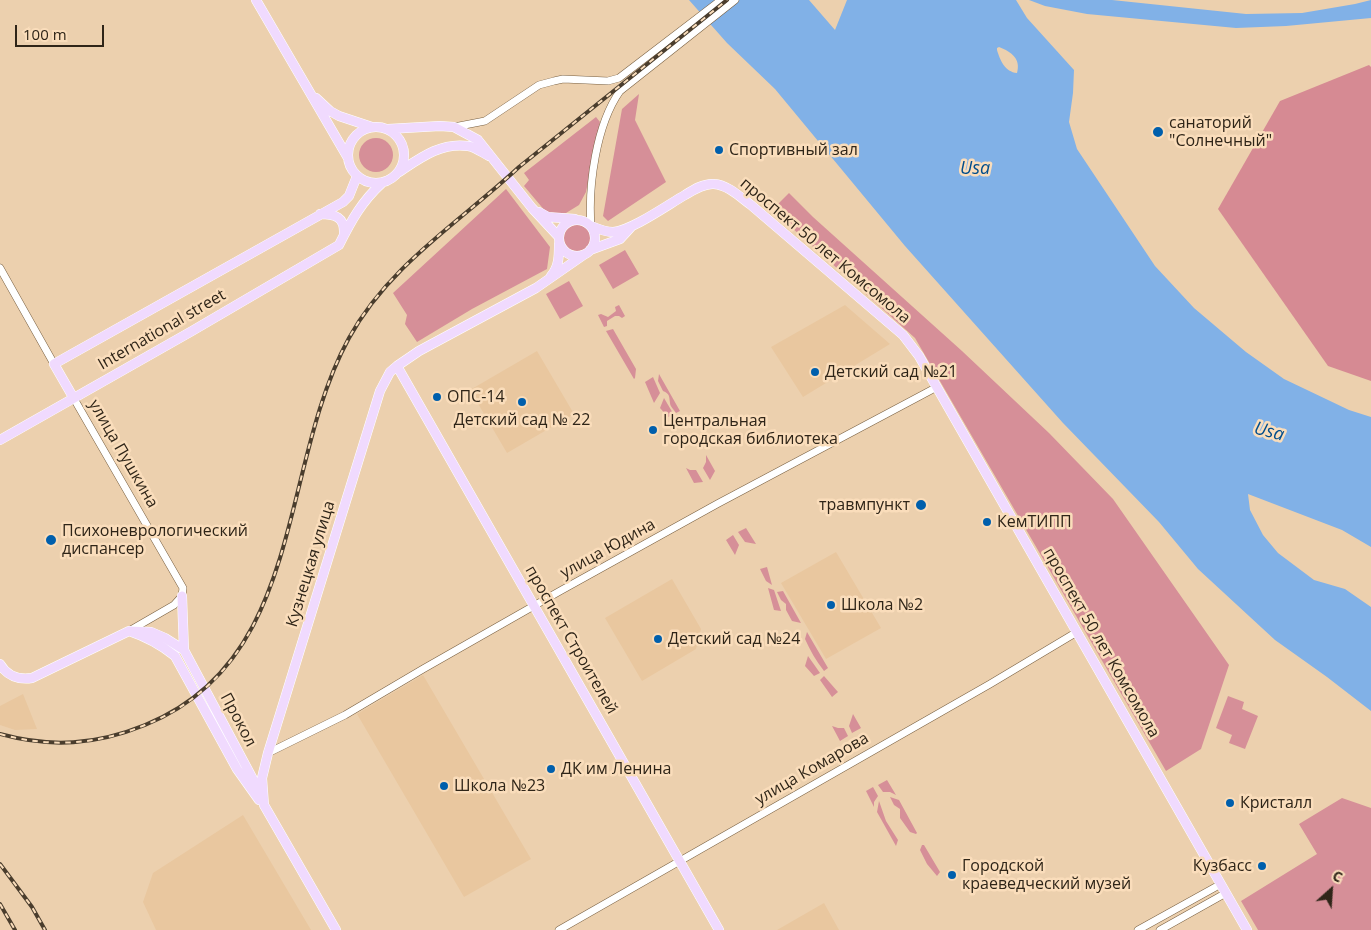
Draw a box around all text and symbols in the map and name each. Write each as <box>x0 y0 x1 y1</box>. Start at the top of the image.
scale bar <box>18 15 106 47</box>
text: 100 m <box>23 24 67 44</box>
place label: санаторий "Солнечный" <box>1169 113 1272 151</box>
marker: санаторий "Солнечный" <box>1151 125 1165 139</box>
place label: Спортивный зал <box>729 140 858 160</box>
marker: Спортивный зал <box>713 144 725 156</box>
water label: Usa <box>960 158 990 180</box>
street label: проспект 50 лет Комсомола <box>736 174 914 328</box>
street label: International street <box>95 286 229 374</box>
place label: Детский сад №21 <box>825 362 957 382</box>
marker: Детский сад №21 <box>809 366 821 378</box>
place label: ОПС-14 <box>447 387 505 407</box>
marker: ОПС-14 <box>431 391 443 403</box>
street label: улица Пушкина <box>84 396 162 512</box>
marker: Детский сад № 22 <box>516 396 528 408</box>
place label: Детский сад № 22 <box>454 410 590 430</box>
place label: Центральная городская библиотека <box>663 411 838 449</box>
water label: Usa <box>1252 418 1286 446</box>
marker: Центральная городская библиотека <box>647 424 659 436</box>
place label: травмпункт <box>819 495 910 515</box>
marker: травмпункт <box>914 498 928 512</box>
street label: Кузнецкая улица <box>283 499 339 629</box>
place label: КемТИПП <box>997 512 1072 532</box>
street label: улица Юдина <box>557 515 659 583</box>
marker: КемТИПП <box>981 516 993 528</box>
place label: Психоневрологический диспансер <box>62 521 248 559</box>
marker: Психоневрологический диспансер <box>44 533 58 547</box>
street label: проспект 50 лет Комсомола <box>1039 545 1163 741</box>
street label: проспект Строителей <box>521 563 621 717</box>
place label: Школа №2 <box>841 595 923 615</box>
marker: Школа №2 <box>825 599 837 611</box>
place label: Детский сад №24 <box>668 629 800 649</box>
marker: Детский сад №24 <box>652 633 664 645</box>
street label: Прокол <box>216 690 260 750</box>
street label: улица Комарова <box>752 729 872 809</box>
place label: ДК им Ленина <box>561 759 671 779</box>
marker: ДК им Ленина <box>545 763 557 775</box>
place label: Школа №23 <box>454 776 545 796</box>
marker: Школа №23 <box>438 780 450 792</box>
place label: Кристалл <box>1240 793 1312 813</box>
marker: Кристалл <box>1224 797 1236 809</box>
place label: Городской краеведческий музей <box>962 856 1131 894</box>
place label: Кузбасс <box>1193 856 1252 876</box>
marker: Кузбасс <box>1256 860 1268 872</box>
north arrow <box>1306 865 1356 915</box>
text: С <box>1330 866 1346 887</box>
marker: Городской краеведческий музей <box>946 869 958 881</box>

